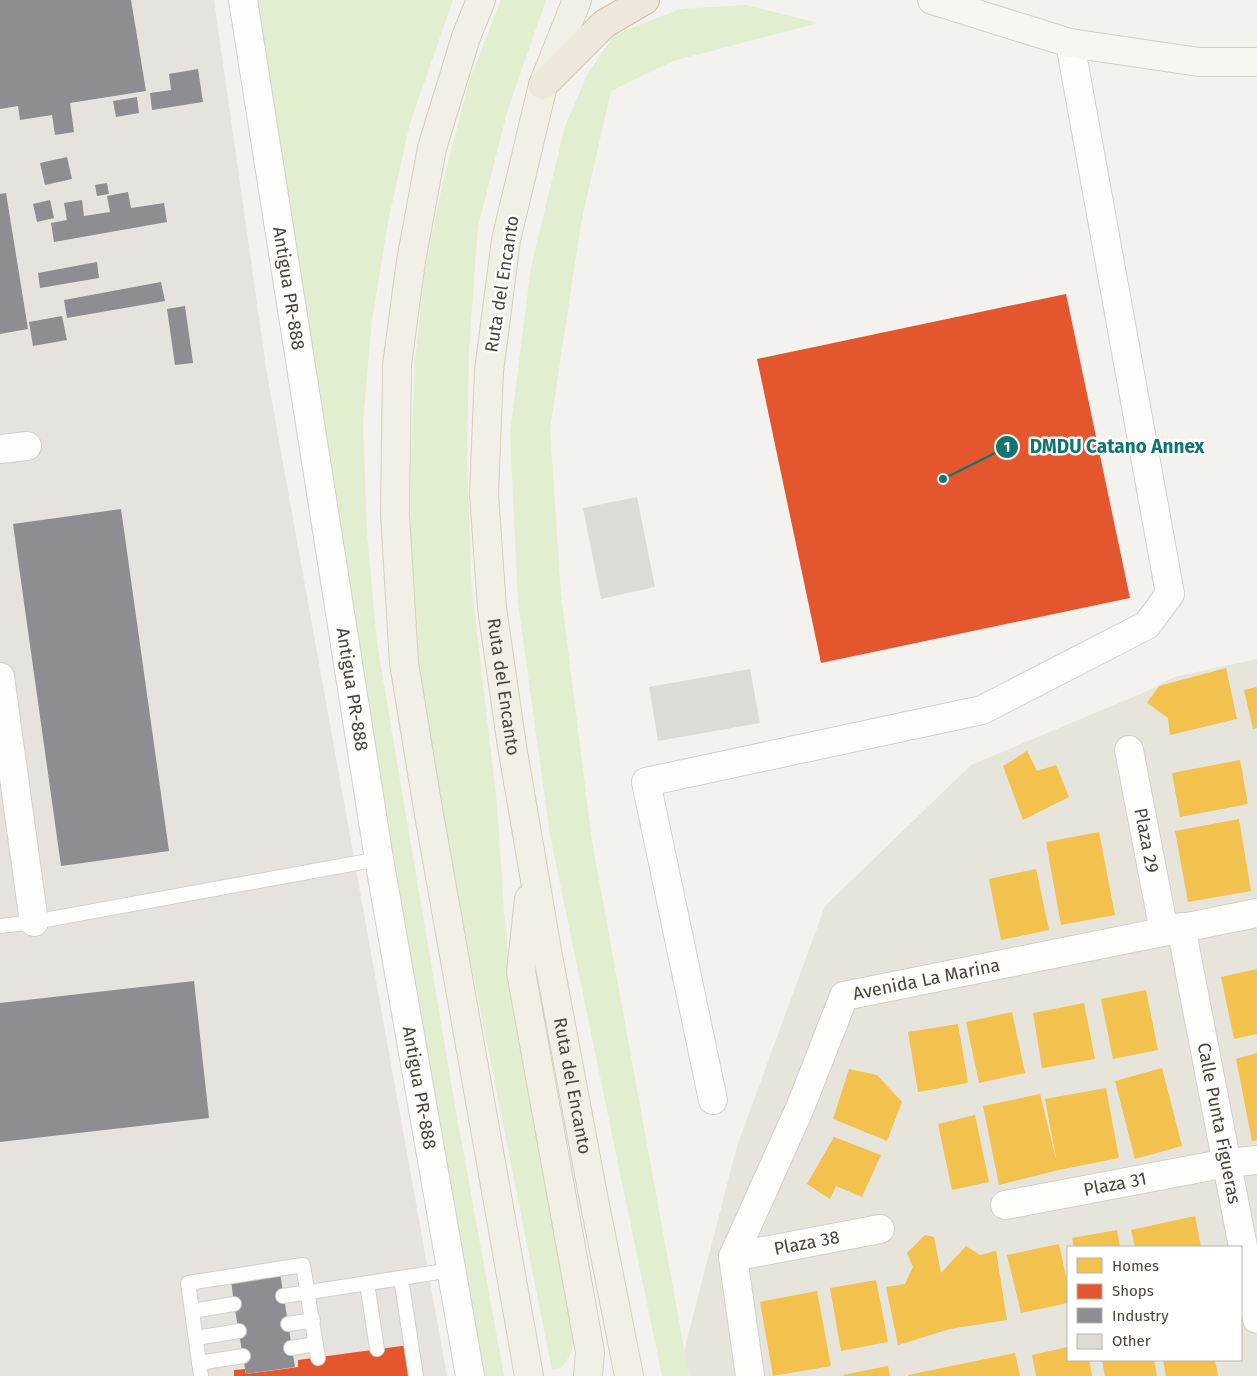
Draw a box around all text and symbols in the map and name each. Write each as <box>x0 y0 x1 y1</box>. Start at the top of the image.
street label: Ruta del Encanto <box>480 214 524 354</box>
street label: Antigua PR-888 <box>268 225 309 352</box>
callout: DMDU Catano Annex <box>994 430 1214 464</box>
text: DMDU Catano Annex <box>1030 435 1205 458</box>
text: 1 <box>1004 438 1010 456</box>
street label: Ruta del Encanto <box>483 617 524 757</box>
street label: Antigua PR-888 <box>332 626 373 753</box>
street label: Plaza 29 <box>1129 806 1163 875</box>
street label: Avenida La Marina <box>851 954 1002 1005</box>
street label: Ruta del Encanto <box>549 1016 596 1156</box>
street label: Antigua PR-888 <box>398 1024 441 1151</box>
street label: Calle Punta Figueras <box>1193 1041 1245 1206</box>
street label: Plaza 31 <box>1082 1167 1148 1201</box>
street label: Plaza 38 <box>772 1226 841 1260</box>
legend <box>1067 1246 1242 1361</box>
text: Homes <box>1112 1257 1159 1275</box>
text: Shops <box>1112 1282 1154 1300</box>
text: Industry <box>1112 1307 1169 1325</box>
text: Other <box>1112 1332 1151 1350</box>

